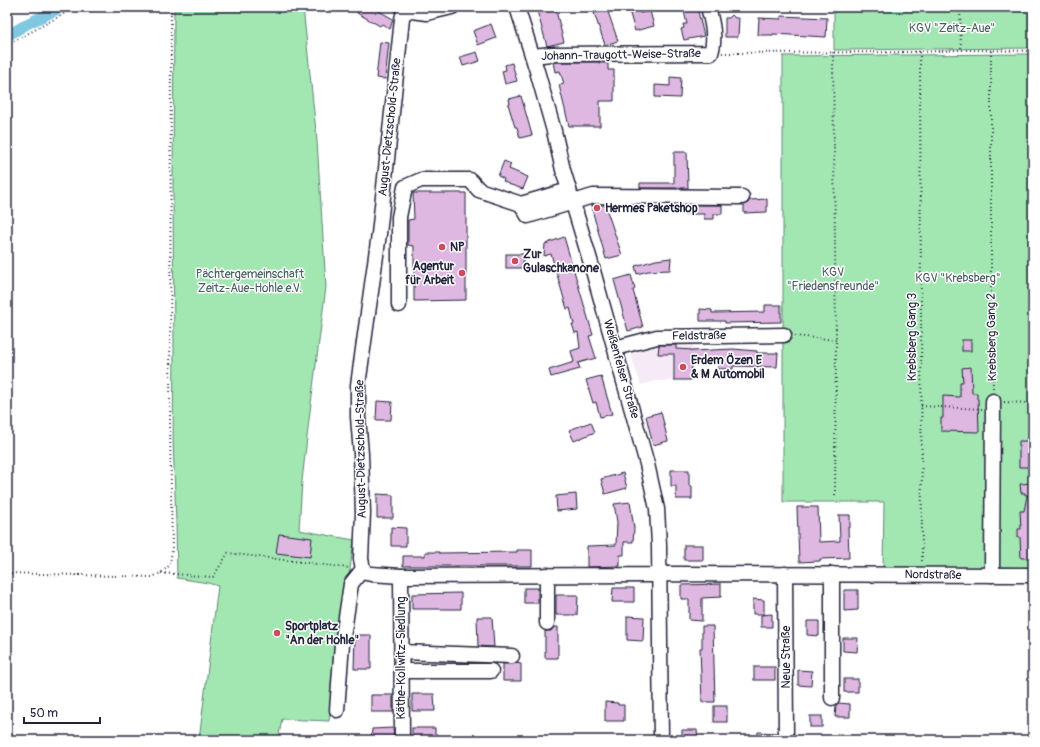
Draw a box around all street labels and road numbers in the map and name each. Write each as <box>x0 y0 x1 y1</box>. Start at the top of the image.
street label: Johann-Traugott-Weise-Straße <box>541 46 701 64</box>
street label: August-Dietzschold-Straße <box>375 57 405 197</box>
street label: Krebsberg Gang 3 <box>905 292 920 381</box>
street label: Krebsberg Gang 2 <box>984 292 1000 381</box>
street label: Weißenfelser Straße <box>600 318 642 420</box>
street label: Feldstraße <box>672 328 726 344</box>
street label: August-Dietzschold-Straße <box>352 379 370 519</box>
street label: Nordstraße <box>904 567 962 583</box>
street label: Käthe-Kollwitz-Siedlung <box>394 597 409 719</box>
street label: Neue Straße <box>779 626 794 688</box>

